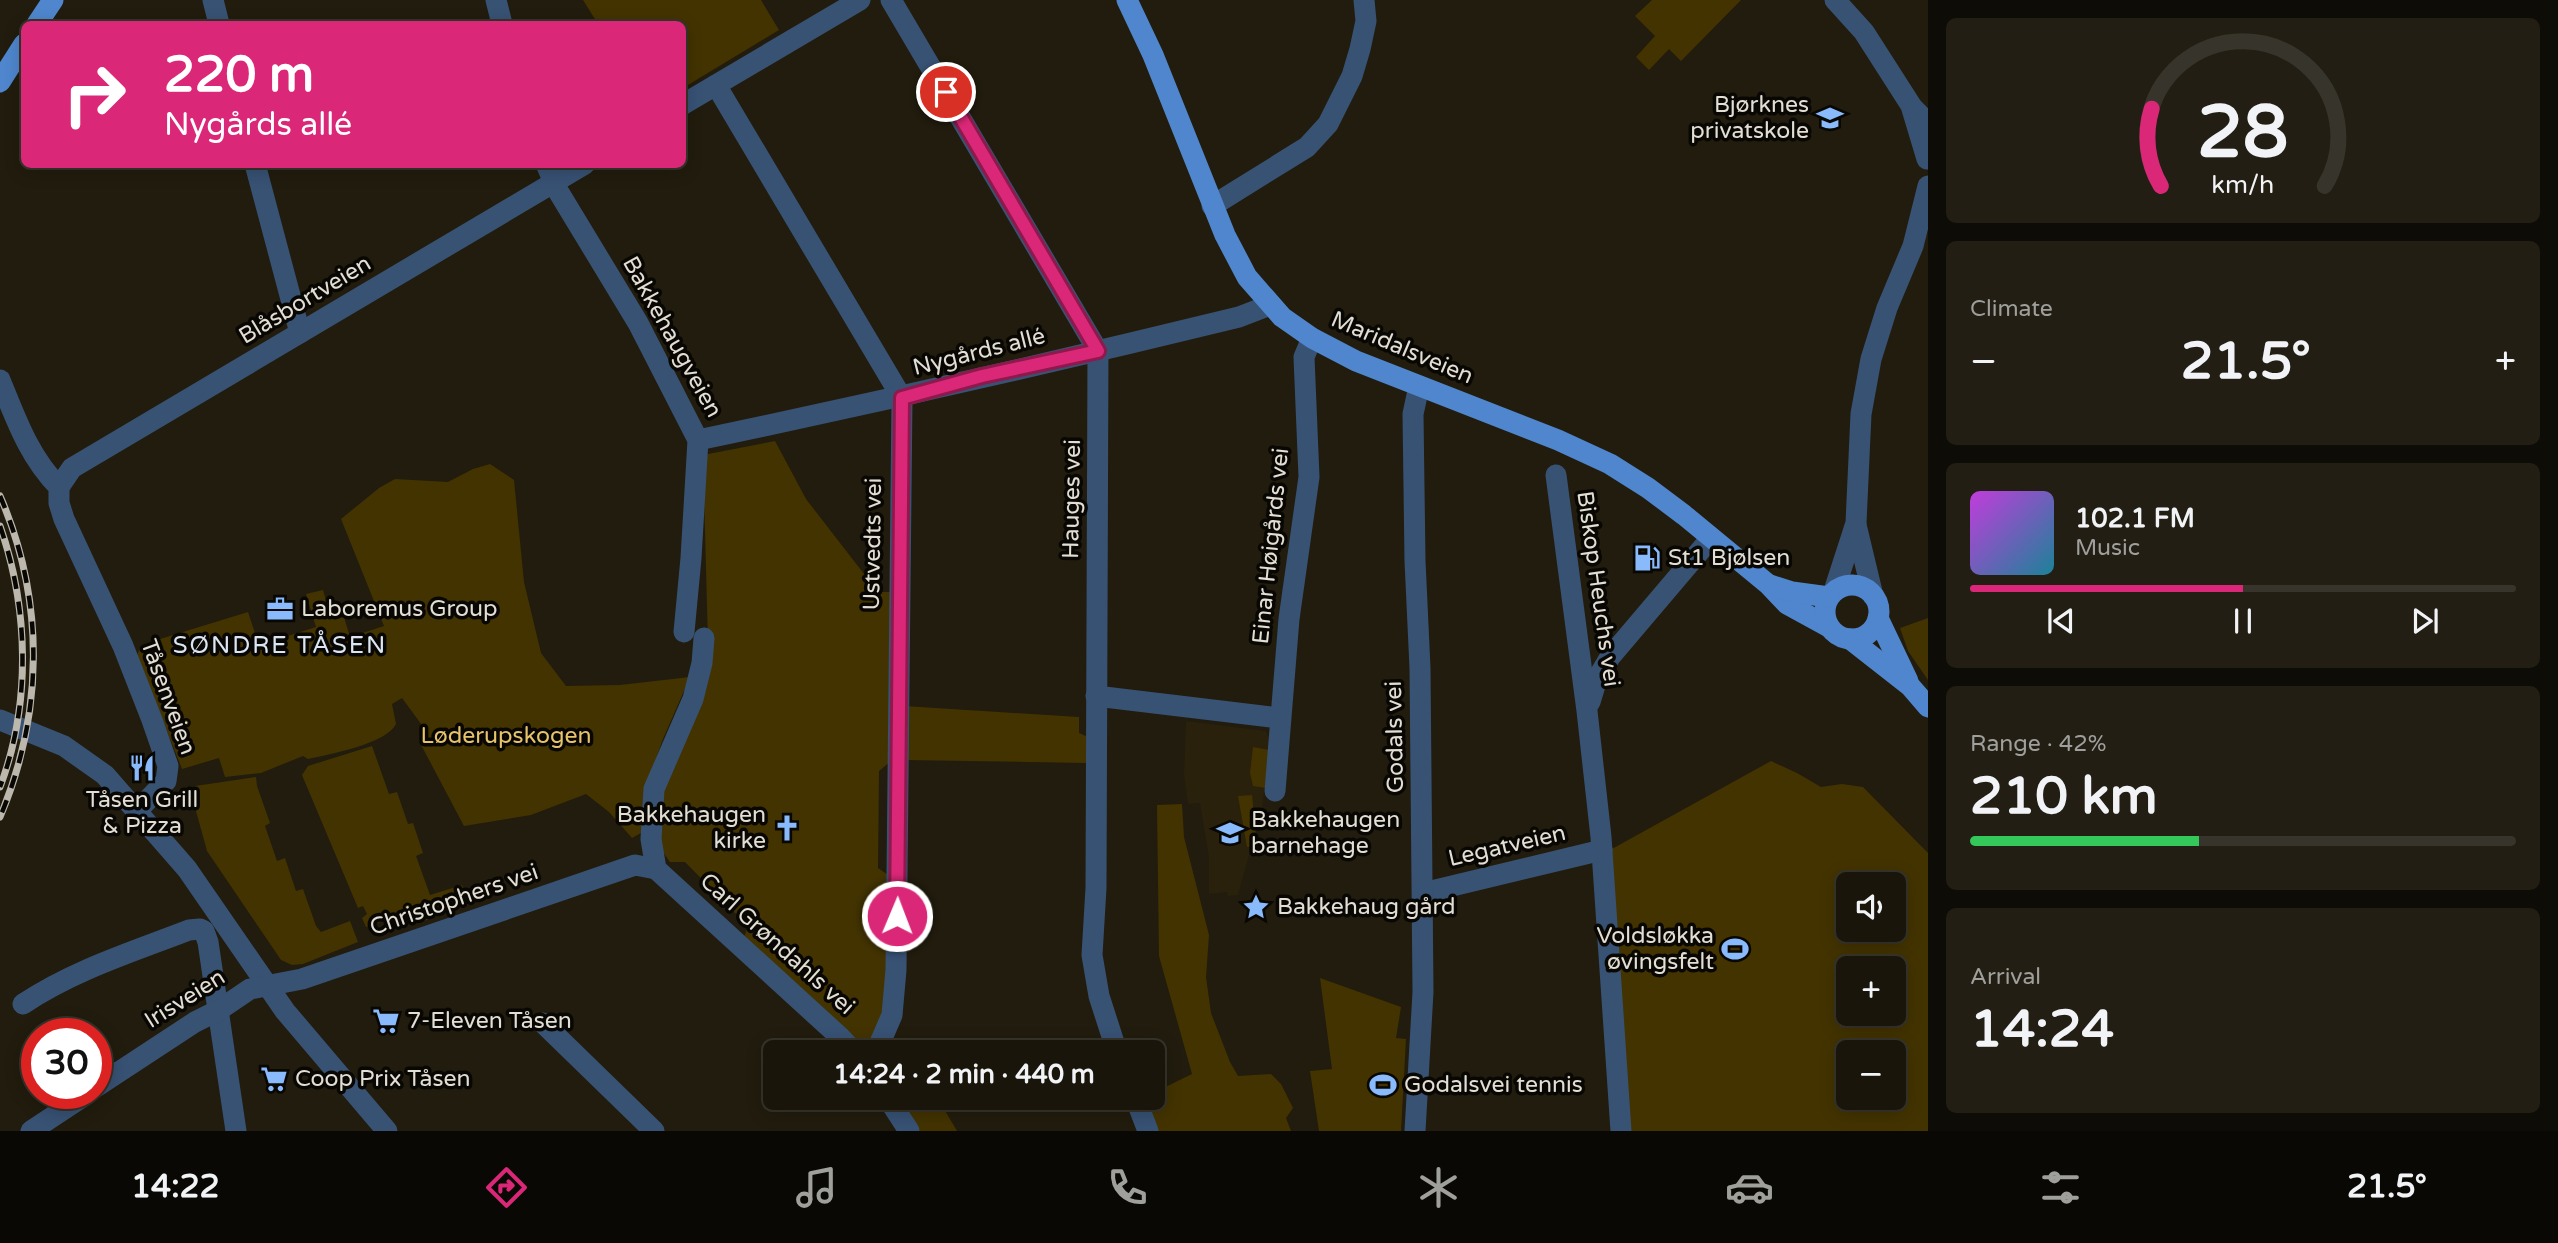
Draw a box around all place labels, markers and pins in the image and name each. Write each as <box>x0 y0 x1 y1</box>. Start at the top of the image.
pin <box>916 62 976 122</box>
place label: Bjørknes privatskole <box>1690 91 1809 145</box>
school or university icon: Bjørknes privatskole <box>1815 103 1845 133</box>
fuel station icon: St1 Bjølsen <box>1632 543 1662 573</box>
place label: St1 Bjølsen <box>1668 544 1790 572</box>
office icon: Laboremus Group <box>265 594 295 624</box>
place label: Laboremus Group <box>301 595 498 623</box>
restaurant icon: Tåsen Grill & Pizza <box>127 753 157 783</box>
place label: Tåsen Grill & Pizza <box>86 786 198 840</box>
place label: Bakkehaugen kirke <box>617 801 766 855</box>
place label: Bakkehaugen barnehage <box>1251 806 1400 860</box>
church icon: Bakkehaugen kirke <box>772 813 802 843</box>
school or university icon: Bakkehaugen barnehage <box>1215 818 1245 848</box>
place icon: Bakkehaug gård <box>1241 892 1271 922</box>
place label: Bakkehaug gård <box>1277 893 1456 921</box>
place label: Voldsløkka øvingsfelt <box>1597 922 1714 976</box>
sports icon: Voldsløkka øvingsfelt <box>1720 934 1750 964</box>
supermarket icon: 7-Eleven Tåsen <box>371 1006 401 1036</box>
place label: 7-Eleven Tåsen <box>407 1007 572 1035</box>
supermarket icon: Coop Prix Tåsen <box>259 1064 289 1094</box>
place label: Coop Prix Tåsen <box>295 1065 470 1093</box>
sports icon: Godalsvei tennis <box>1368 1070 1398 1100</box>
place label: Godalsvei tennis <box>1404 1071 1583 1099</box>

